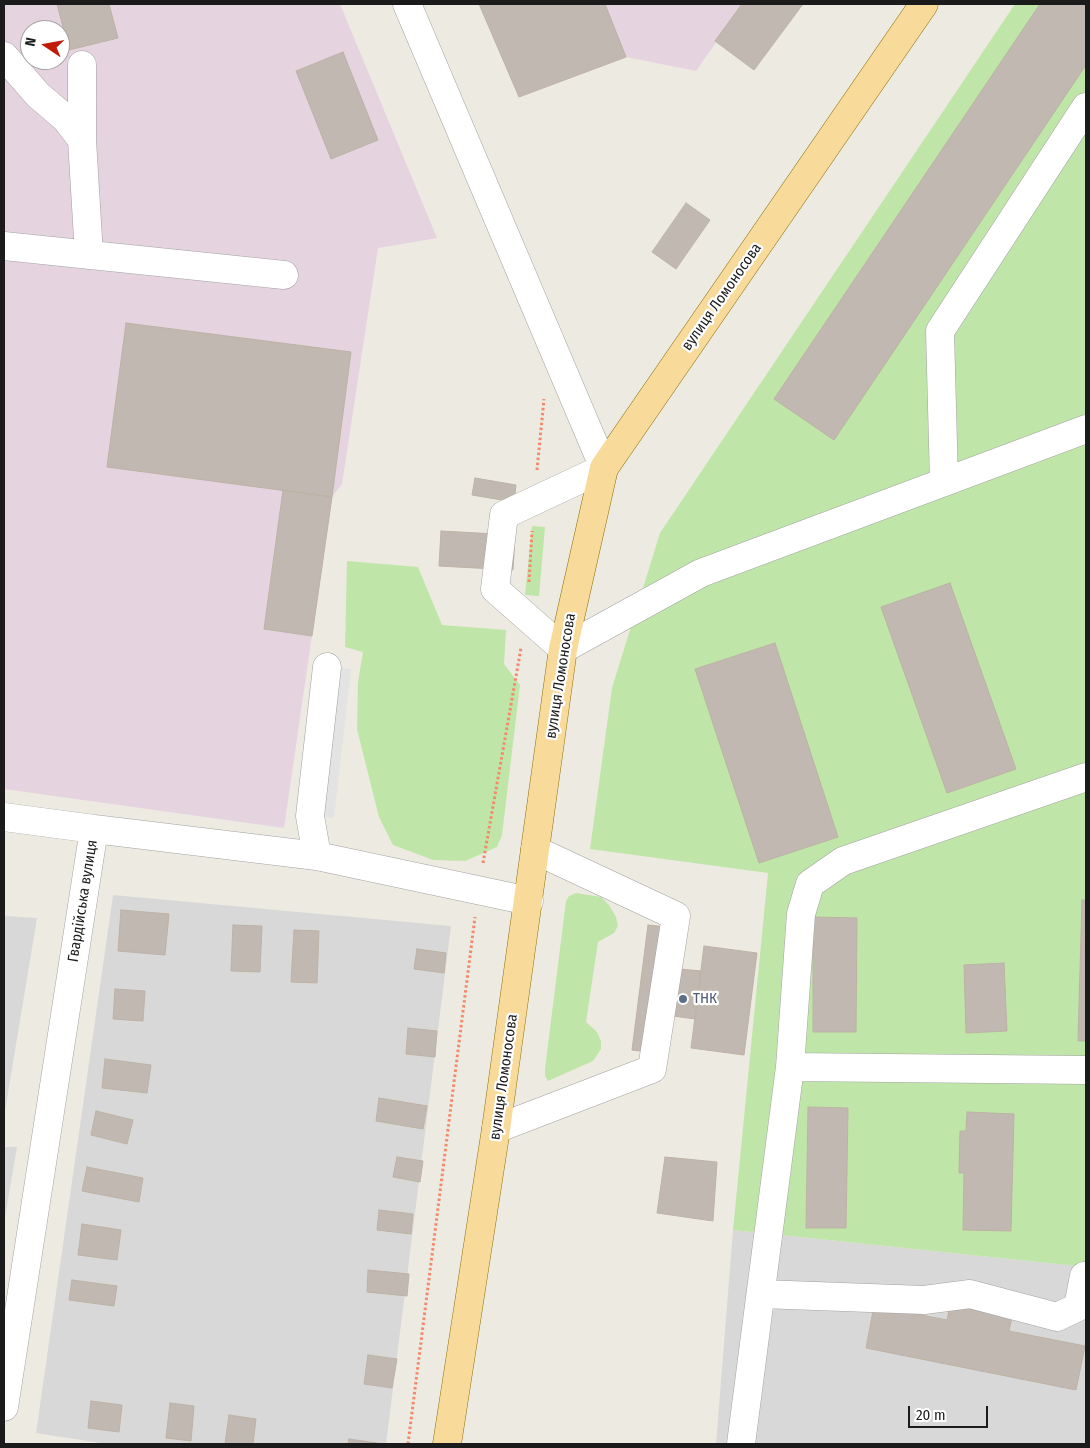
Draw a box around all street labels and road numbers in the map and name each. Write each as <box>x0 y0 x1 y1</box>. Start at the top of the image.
street label: вулиця Ломоносова <box>678 240 766 354</box>
street label: вулиця Ломоносова <box>542 612 580 740</box>
street label: Гвардійська вулиця <box>64 838 102 964</box>
street label: вулиця Ломоносова <box>486 1013 522 1141</box>

